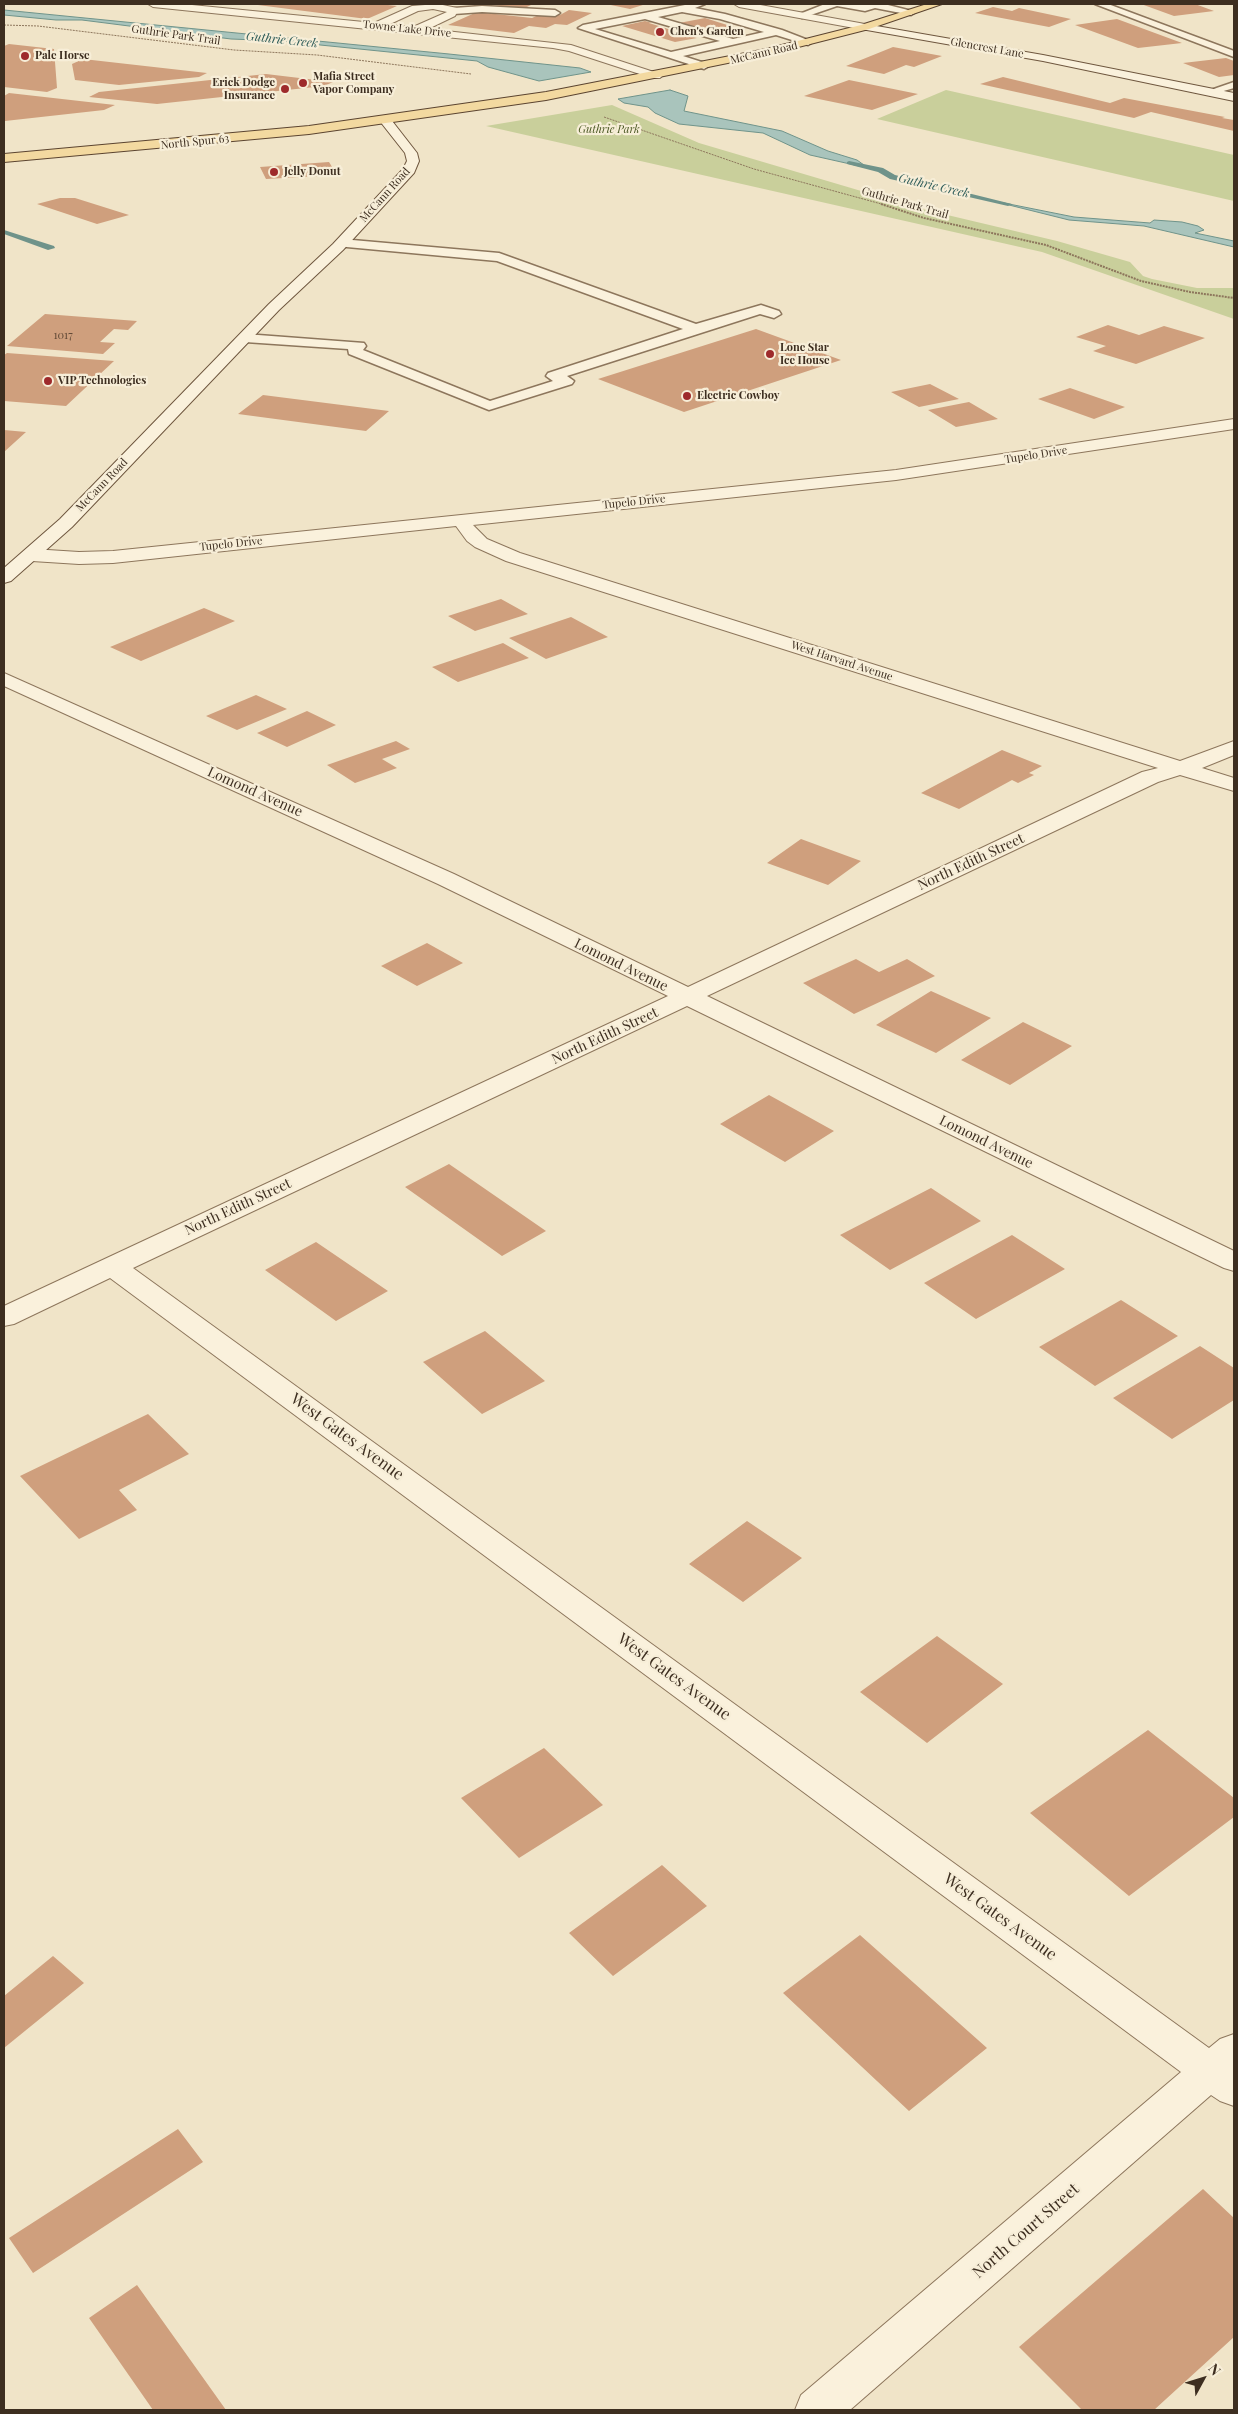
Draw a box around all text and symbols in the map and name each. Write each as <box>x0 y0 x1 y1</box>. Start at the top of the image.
street label: Towne Lake Drive <box>362 18 452 40</box>
street label: Guthrie Park Trail <box>131 22 221 48</box>
place label: Chen's Garden <box>670 25 744 39</box>
marker: Chen's Garden <box>654 26 666 38</box>
water label: Guthrie Creek <box>245 29 319 51</box>
street label: Glencrest Lane <box>949 35 1025 61</box>
street label: McCann Road <box>729 39 799 67</box>
place label: Pale Horse <box>35 49 90 63</box>
marker: Pale Horse <box>19 50 31 62</box>
place label: Mafia Street Vapor Company <box>313 70 394 96</box>
place label: Erick Dodge Insurance <box>212 76 275 102</box>
marker: Mafia Street Vapor Company <box>297 77 309 89</box>
marker: Erick Dodge Insurance <box>279 83 291 95</box>
park label: Guthrie Park <box>578 123 640 137</box>
street label: North Spur 63 <box>160 132 230 152</box>
place label: Jelly Donut <box>284 165 341 179</box>
street label: McCann Road <box>357 165 413 225</box>
marker: Jelly Donut <box>268 166 280 178</box>
water label: Guthrie Creek <box>897 171 971 201</box>
street label: Guthrie Park Trail <box>860 184 950 222</box>
house number: 1017 <box>53 329 73 343</box>
place label: Lone Star Ice House <box>780 341 830 367</box>
marker: Lone Star Ice House <box>764 348 776 360</box>
place label: VIP Technologies <box>58 374 146 388</box>
marker: VIP Technologies <box>42 375 54 387</box>
place label: Electric Cowboy <box>697 389 779 403</box>
marker: Electric Cowboy <box>681 390 693 402</box>
street label: Tupelo Drive <box>1004 444 1068 466</box>
street label: McCann Road <box>73 456 131 514</box>
street label: Tupelo Drive <box>602 492 666 512</box>
street label: Tupelo Drive <box>199 534 263 554</box>
street label: West Harvard Avenue <box>790 638 894 684</box>
street label: Lomond Avenue <box>205 764 305 820</box>
street label: North Edith Street <box>915 830 1027 894</box>
street label: Lomond Avenue <box>571 935 671 995</box>
street label: North Edith Street <box>549 1004 661 1068</box>
street label: Lomond Avenue <box>936 1112 1036 1172</box>
street label: North Edith Street <box>182 1175 294 1239</box>
street label: West Gates Avenue <box>287 1390 407 1484</box>
street label: West Gates Avenue <box>614 1630 734 1724</box>
street label: West Gates Avenue <box>940 1870 1060 1964</box>
street label: North Court Street <box>969 2180 1083 2282</box>
north arrow <box>1178 2354 1228 2404</box>
text: N <box>1204 2359 1226 2379</box>

